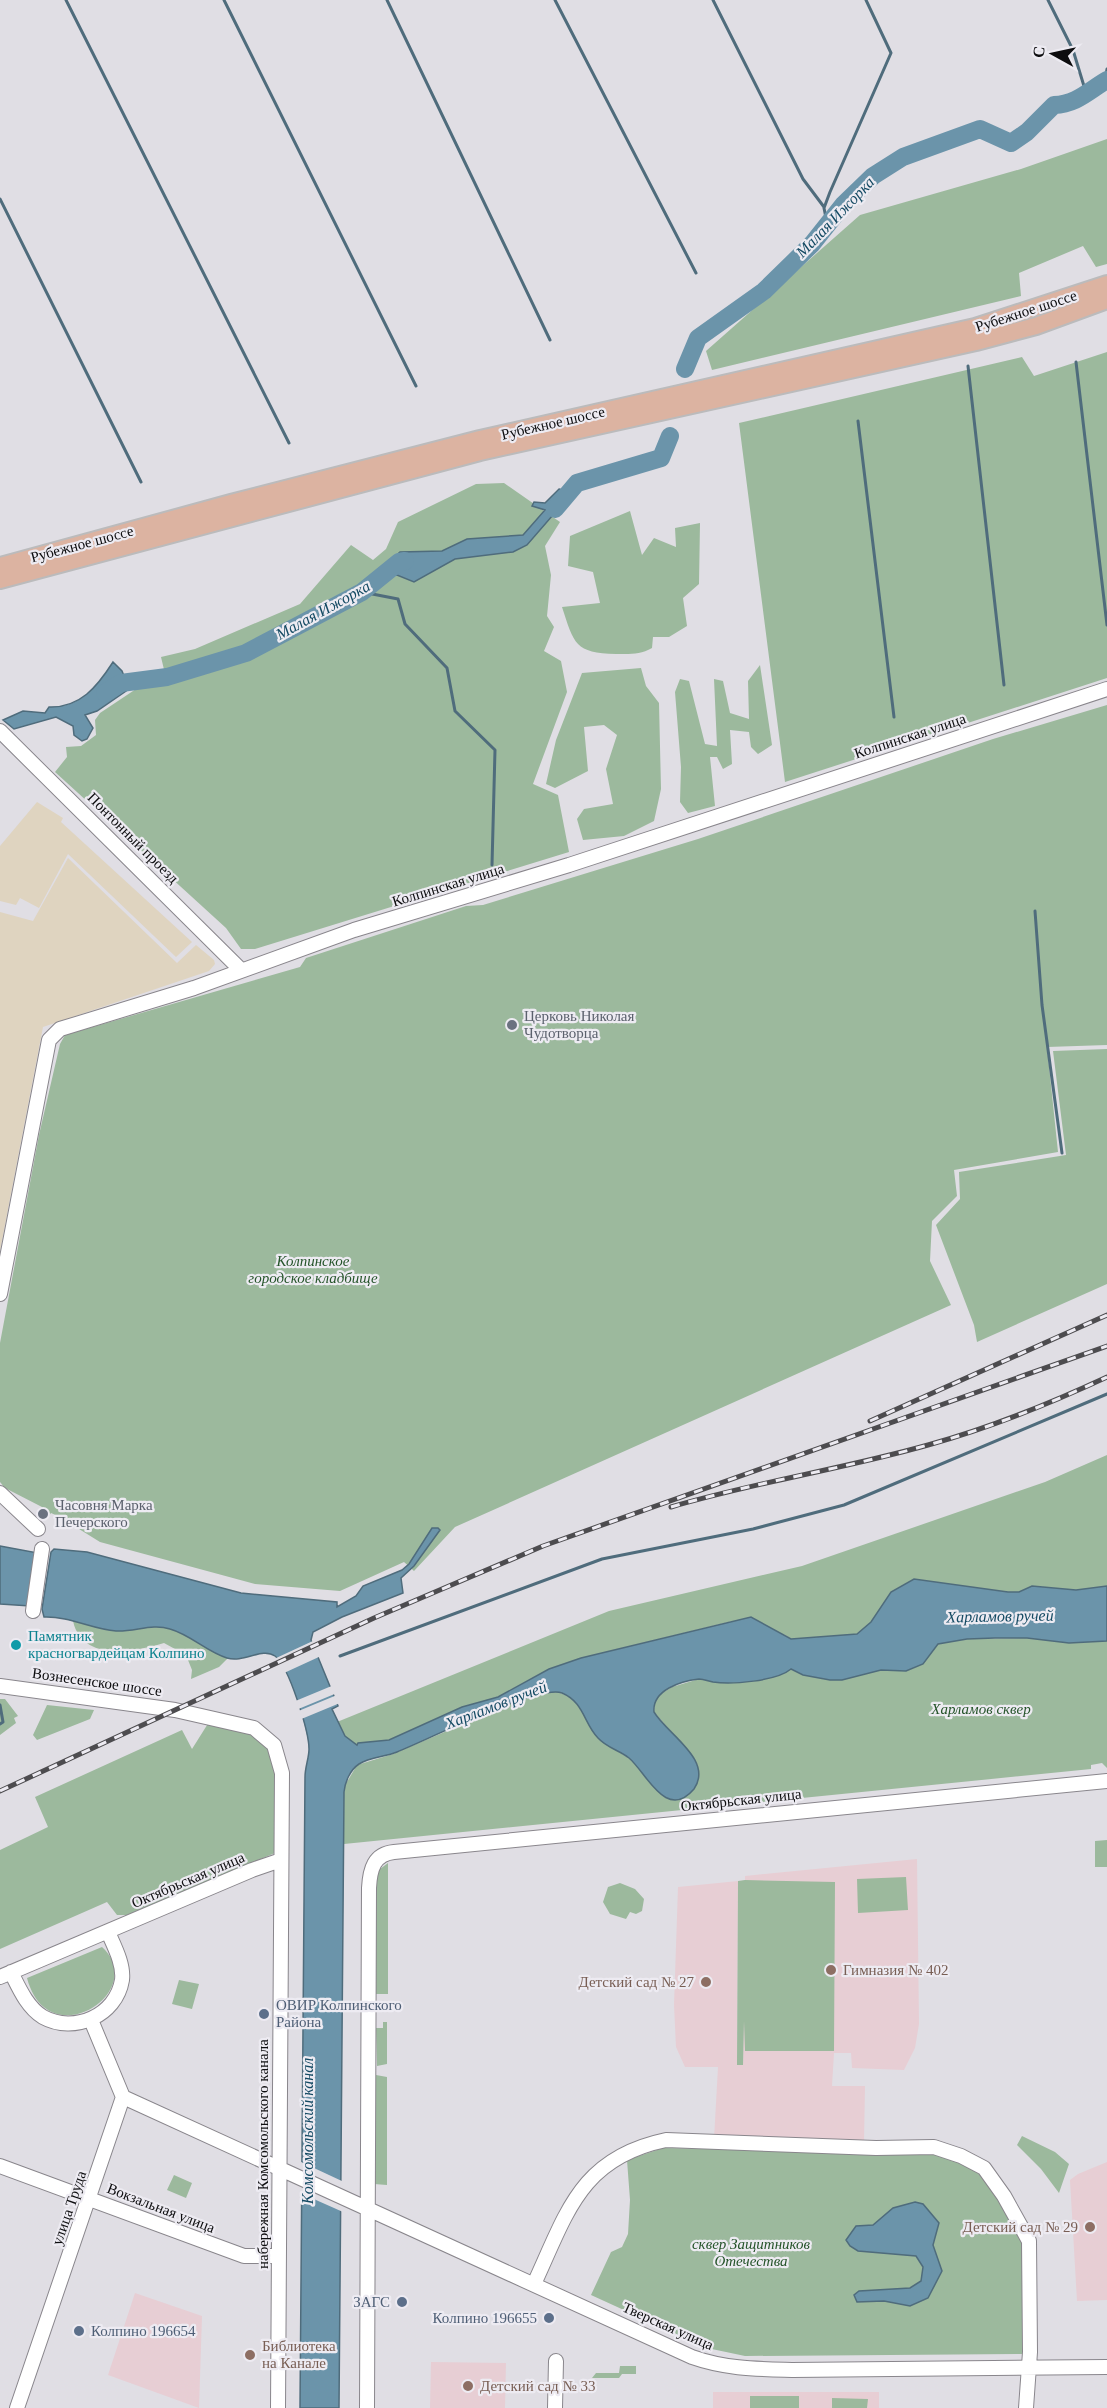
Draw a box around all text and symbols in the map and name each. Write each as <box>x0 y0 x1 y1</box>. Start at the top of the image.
north arrow <box>1023 24 1083 84</box>
text: С <box>1029 45 1048 59</box>
water label: Малая Ижорка <box>792 173 878 262</box>
street label: Рубежное шоссе <box>973 287 1079 335</box>
street label: Рубежное шоссе <box>500 403 607 443</box>
street label: Рубежное шоссе <box>29 522 135 565</box>
water label: Малая Ижорка <box>272 577 373 644</box>
street label: Колпинская улица <box>852 710 968 762</box>
street label: Понтонный проезд <box>84 789 182 887</box>
street label: Колпинская улица <box>390 860 506 910</box>
place label: Церковь Николая Чудотворца <box>524 1008 635 1041</box>
marker: Церковь Николая Чудотворца <box>505 1018 519 1032</box>
park label: Колпинское городское кладбище <box>248 1253 378 1286</box>
place label: Часовня Марка Печерского <box>55 1497 153 1530</box>
marker: Часовня Марка Печерского <box>36 1507 50 1521</box>
water label: Харламов ручей <box>945 1607 1054 1626</box>
place label: Памятник красногвардейцам Колпино <box>28 1628 205 1661</box>
marker: Памятник красногвардейцам Колпино <box>9 1638 23 1652</box>
street label: Вознесенское шоссе <box>31 1665 163 1699</box>
water label: Харламов ручей <box>442 1678 549 1733</box>
park label: Харламов сквер <box>930 1701 1031 1717</box>
street label: Октябрьская улица <box>680 1786 802 1814</box>
street label: Октябрьская улица <box>129 1849 247 1911</box>
place label: Гимназия № 402 <box>843 1962 948 1978</box>
marker: Гимназия № 402 <box>824 1963 838 1977</box>
place label: Детский сад № 27 <box>578 1974 694 1990</box>
marker: Детский сад № 27 <box>699 1975 713 1989</box>
place label: ОВИР Колпинского Района <box>276 1997 402 2030</box>
marker: ОВИР Колпинского Района <box>257 2007 271 2021</box>
street label: набережная Комсомольского канала <box>255 2039 271 2269</box>
water label: Комсомольский канал <box>299 2058 316 2205</box>
street label: улица Труда <box>49 2168 89 2247</box>
street label: Вокзальная улица <box>105 2180 217 2236</box>
place label: Детский сад № 29 <box>962 2219 1078 2235</box>
marker: Детский сад № 29 <box>1083 2220 1097 2234</box>
park label: сквер Защитников Отечества <box>692 2236 811 2269</box>
place label: ЗАГС <box>353 2294 390 2310</box>
marker: ЗАГС <box>395 2295 409 2309</box>
street label: Тверская улица <box>620 2299 716 2353</box>
place label: Колпино 196655 <box>433 2310 537 2326</box>
marker: Колпино 196655 <box>542 2311 556 2325</box>
place label: Колпино 196654 <box>91 2323 196 2339</box>
marker: Колпино 196654 <box>72 2324 86 2338</box>
place label: Библиотека на Канале <box>262 2338 336 2371</box>
marker: Библиотека на Канале <box>243 2348 257 2362</box>
place label: Детский сад № 33 <box>480 2378 596 2394</box>
marker: Детский сад № 33 <box>461 2379 475 2393</box>

